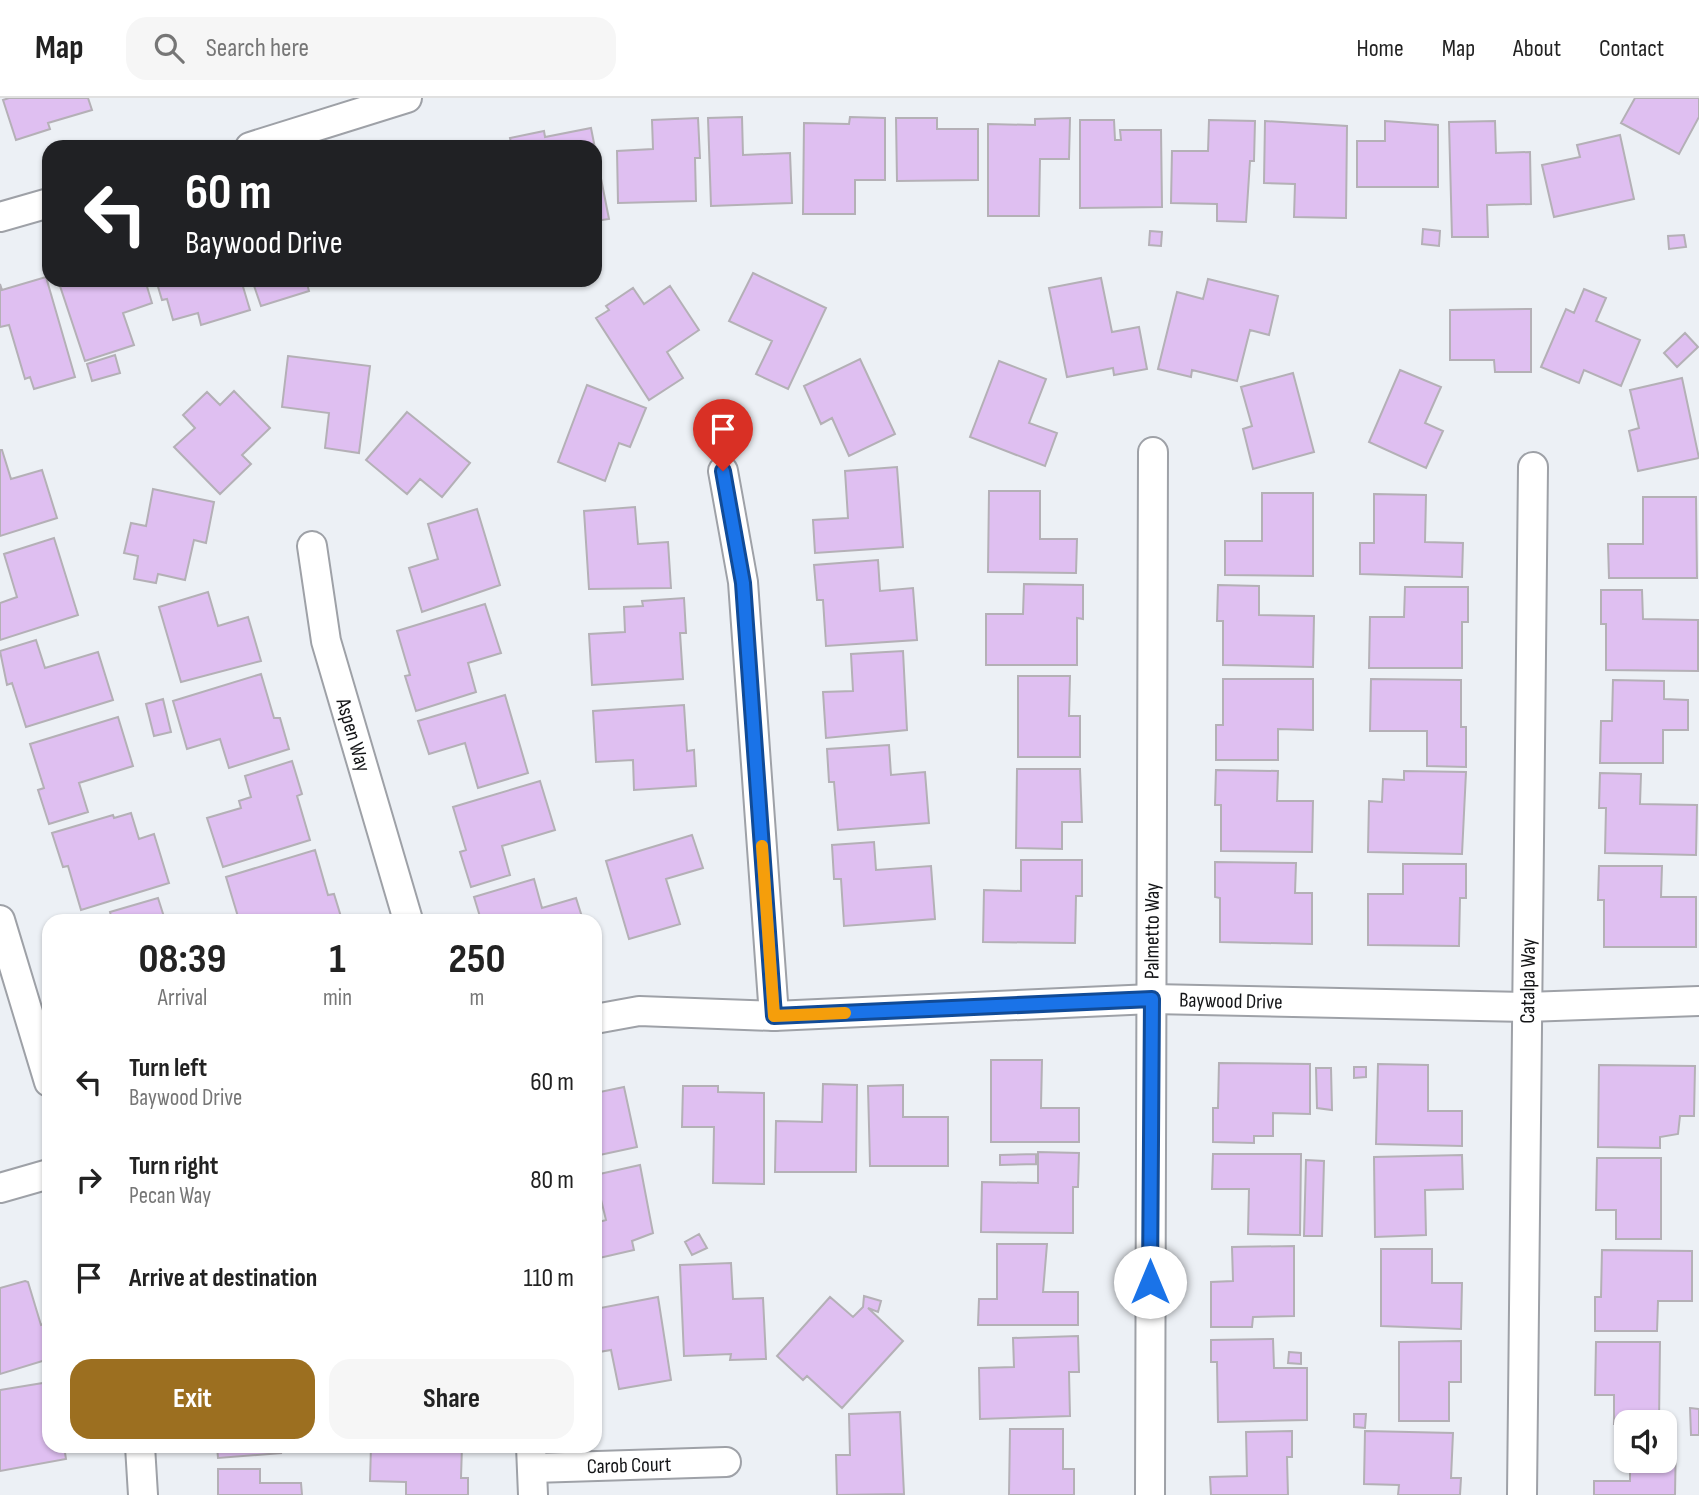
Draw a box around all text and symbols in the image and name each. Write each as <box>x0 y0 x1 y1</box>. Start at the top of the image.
search box <box>126 17 616 80</box>
text: Map <box>35 28 84 68</box>
icon: search <box>150 29 188 67</box>
text: Search here <box>206 33 309 64</box>
text: Home <box>1356 34 1404 63</box>
text: Map <box>1442 34 1475 63</box>
text: About <box>1513 34 1561 63</box>
text: Contact <box>1599 34 1664 63</box>
text: 60 m <box>185 164 272 223</box>
icon: left <box>70 168 161 259</box>
text: Baywood Drive <box>185 224 343 263</box>
pin <box>693 399 753 471</box>
icon: arrive <box>704 410 742 448</box>
street label: Aspen Way <box>330 695 376 775</box>
street label: Palmetto Way <box>1139 883 1165 979</box>
text: 08:39 <box>139 934 227 985</box>
text: 1 <box>329 934 346 985</box>
text: 250 <box>449 934 505 985</box>
street label: Catalpa Way <box>1515 938 1541 1024</box>
text: Arrival <box>158 984 207 1012</box>
text: min <box>323 984 352 1012</box>
text: m <box>470 984 484 1012</box>
street label: Baywood Drive <box>1179 988 1283 1015</box>
text: Turn left <box>129 1053 207 1084</box>
icon: left <box>70 1063 108 1101</box>
text: 60 m <box>530 1067 574 1098</box>
text: Baywood Drive <box>129 1084 242 1112</box>
text: Turn right <box>129 1151 218 1182</box>
icon: right <box>70 1161 108 1199</box>
text: 80 m <box>530 1165 574 1196</box>
text: Pecan Way <box>129 1182 211 1210</box>
position arrow <box>1113 1245 1187 1319</box>
icon: arrive <box>70 1259 108 1297</box>
text: Arrive at destination <box>129 1263 317 1294</box>
text: 110 m <box>523 1263 574 1294</box>
button: Exit <box>70 1359 315 1439</box>
button: Share <box>329 1359 574 1439</box>
map controls <box>1614 1410 1677 1473</box>
button: sound <box>1614 1410 1677 1473</box>
street label: Carob Court <box>586 1452 672 1479</box>

